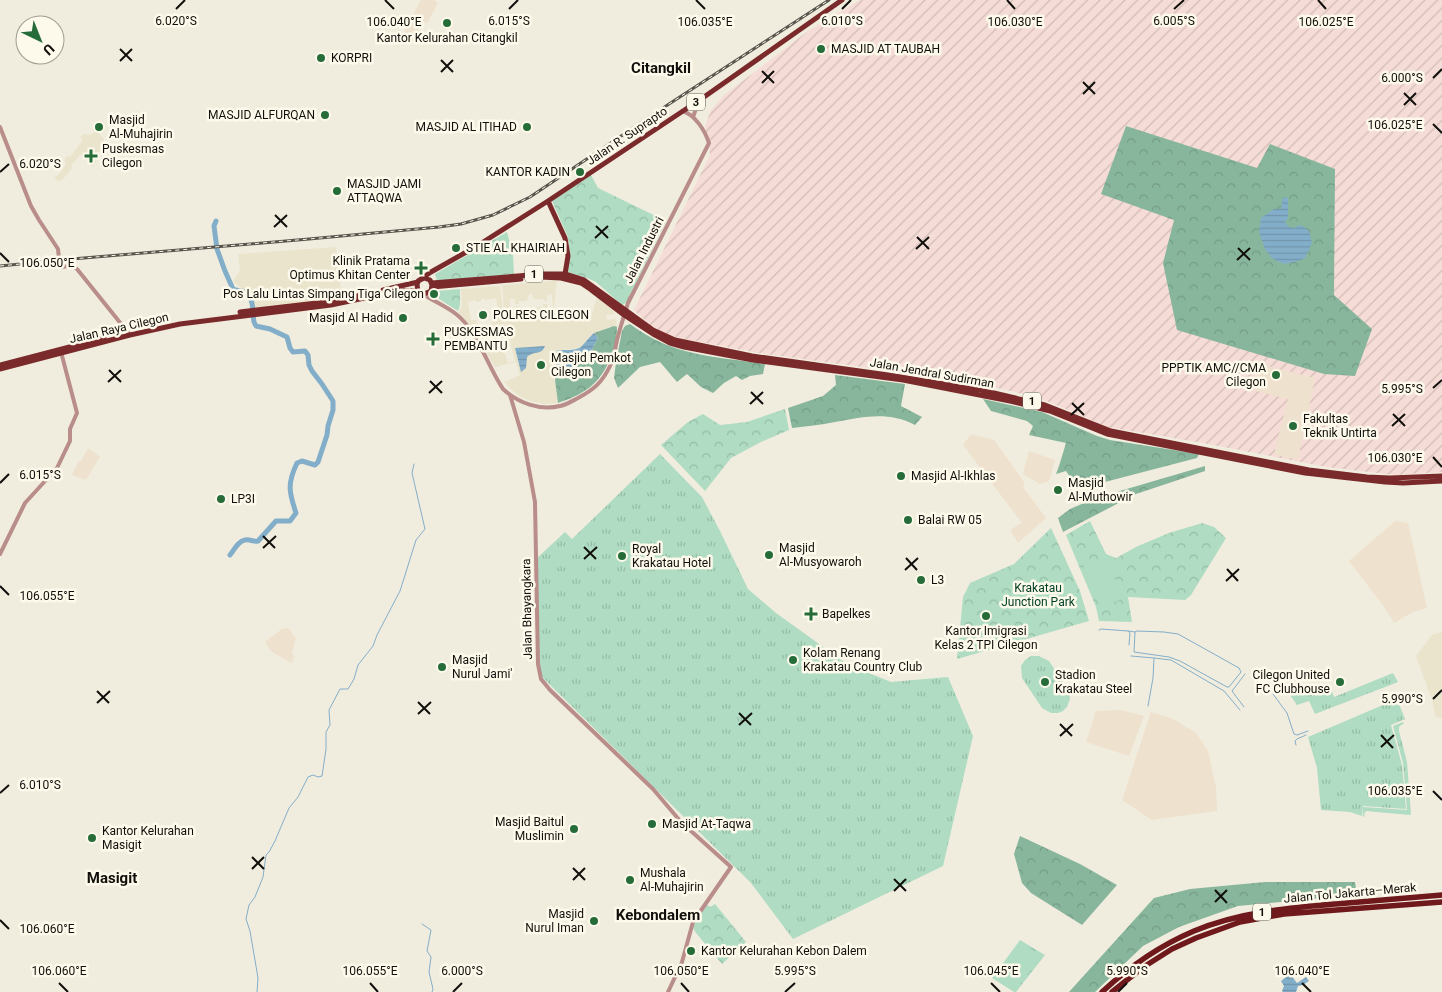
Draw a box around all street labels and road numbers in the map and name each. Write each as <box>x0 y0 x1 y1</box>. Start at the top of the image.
road number: 3 <box>687 94 705 110</box>
street label: Jalan R. Suprapto <box>584 104 670 168</box>
street label: Jalan Industri <box>621 214 667 286</box>
road number: 1 <box>525 266 543 282</box>
street label: Jalan Raya Cilegon <box>68 310 170 346</box>
street label: Jalan Jendral Sudirman <box>869 355 995 391</box>
road number: 1 <box>1023 392 1041 410</box>
street label: Jalan Bhayangkara <box>519 558 535 660</box>
street label: Jalan Tol Jakarta–Merak <box>1283 880 1418 906</box>
road number: 1 <box>1253 904 1271 920</box>

